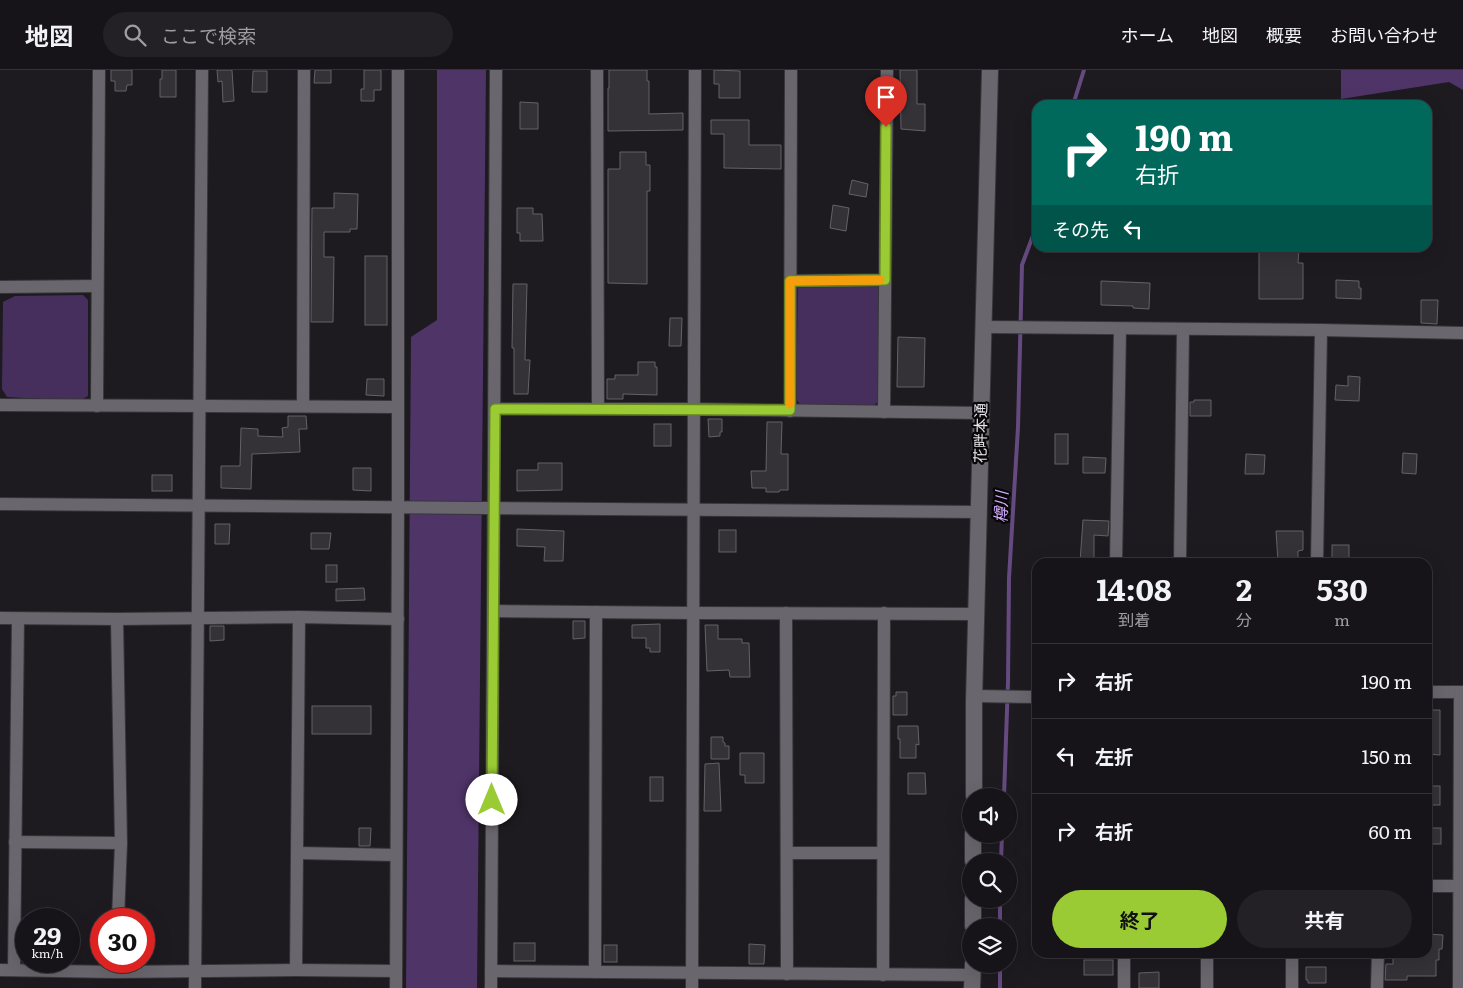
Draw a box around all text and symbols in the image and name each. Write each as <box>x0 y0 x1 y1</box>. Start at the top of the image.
search box <box>103 12 453 57</box>
text: 地図 <box>25 17 73 52</box>
icon: search <box>121 21 149 49</box>
text: ここで検索 <box>161 21 256 49</box>
text: ホーム <box>1121 21 1174 48</box>
text: 地図 <box>1202 21 1238 48</box>
text: 概要 <box>1266 21 1302 48</box>
text: お問い合わせ <box>1330 21 1438 48</box>
pin <box>865 76 907 127</box>
icon: arrive <box>872 83 900 111</box>
text: 190 m <box>1135 110 1233 162</box>
icon: right <box>1052 120 1117 185</box>
text: 右折 <box>1135 157 1179 190</box>
text: その先 <box>1052 215 1109 243</box>
icon: left <box>1119 215 1147 243</box>
street label: 花畔本通 <box>967 403 992 463</box>
water label: 樽川 <box>987 489 1013 523</box>
text: 14:08 <box>1096 566 1172 610</box>
text: 2 <box>1236 566 1252 610</box>
text: 530 <box>1316 566 1368 610</box>
text: 到着 <box>1118 607 1150 631</box>
text: 分 <box>1236 607 1252 631</box>
text: m <box>1334 607 1350 631</box>
icon: right <box>1052 667 1080 695</box>
text: 右折 <box>1095 667 1133 695</box>
text: 190 m <box>1361 667 1412 695</box>
icon: left <box>1052 742 1080 770</box>
text: 左折 <box>1095 742 1133 770</box>
text: 150 m <box>1361 742 1412 770</box>
position arrow <box>465 773 517 825</box>
map controls <box>962 788 1017 973</box>
button: sound <box>962 788 1017 843</box>
icon: right <box>1052 817 1080 845</box>
text: 右折 <box>1095 817 1133 845</box>
text: 60 m <box>1369 817 1412 845</box>
button: search <box>962 853 1017 908</box>
button: 終了 <box>1052 890 1227 948</box>
button: 共有 <box>1237 890 1412 948</box>
speed limit sign: 30 <box>90 908 155 973</box>
text: 29 <box>34 916 61 953</box>
button: layers <box>962 918 1017 973</box>
text: km/h <box>32 944 63 962</box>

